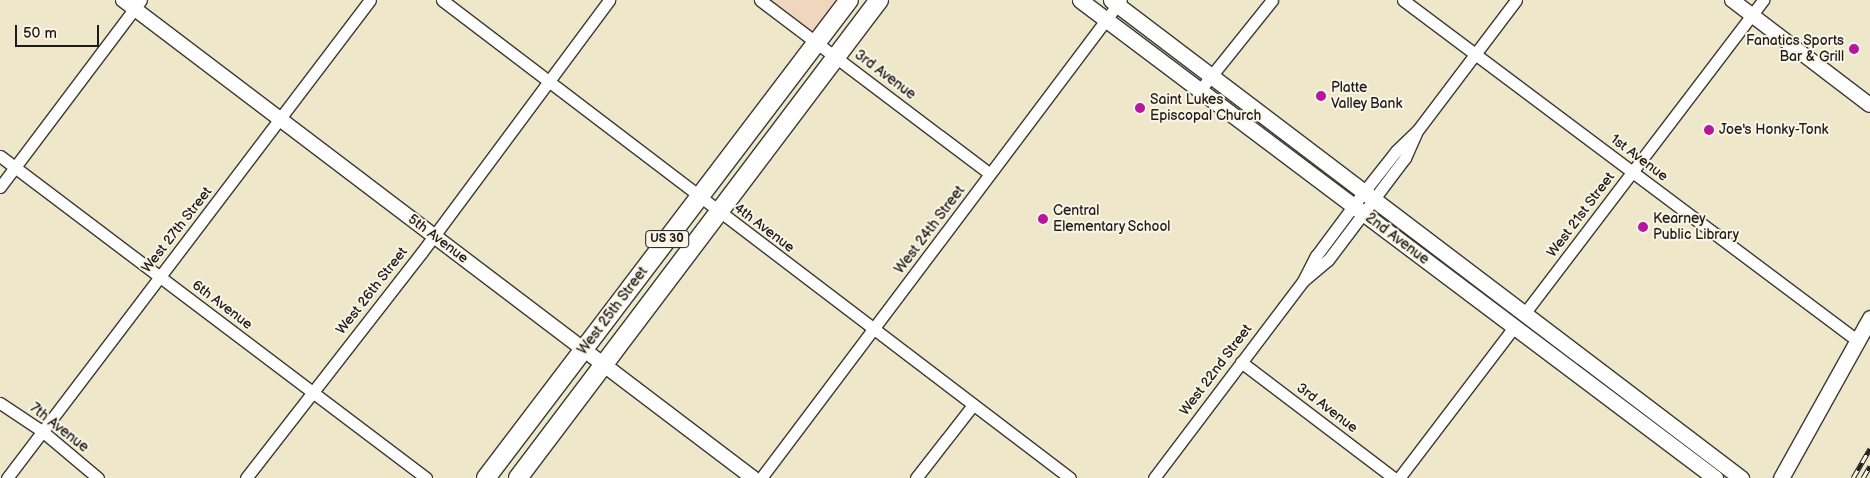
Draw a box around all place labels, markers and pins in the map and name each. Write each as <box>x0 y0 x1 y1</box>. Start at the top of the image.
place label: Fanatics Sports Bar & Grill <box>1746 33 1844 65</box>
marker: Fanatics Sports Bar & Grill <box>1848 43 1860 55</box>
place label: Platte Valley Bank <box>1331 80 1403 112</box>
marker: Platte Valley Bank <box>1315 90 1327 102</box>
place label: Saint Lukes Episcopal Church <box>1150 92 1261 124</box>
marker: Saint Lukes Episcopal Church <box>1134 102 1146 114</box>
place label: Joe's Honky-Tonk <box>1719 122 1828 138</box>
marker: Joe's Honky-Tonk <box>1703 124 1715 136</box>
place label: Central Elementary School <box>1053 203 1172 236</box>
place label: Kearney Public Library <box>1653 211 1739 243</box>
marker: Central Elementary School <box>1037 213 1049 225</box>
marker: Kearney Public Library <box>1637 221 1649 233</box>

